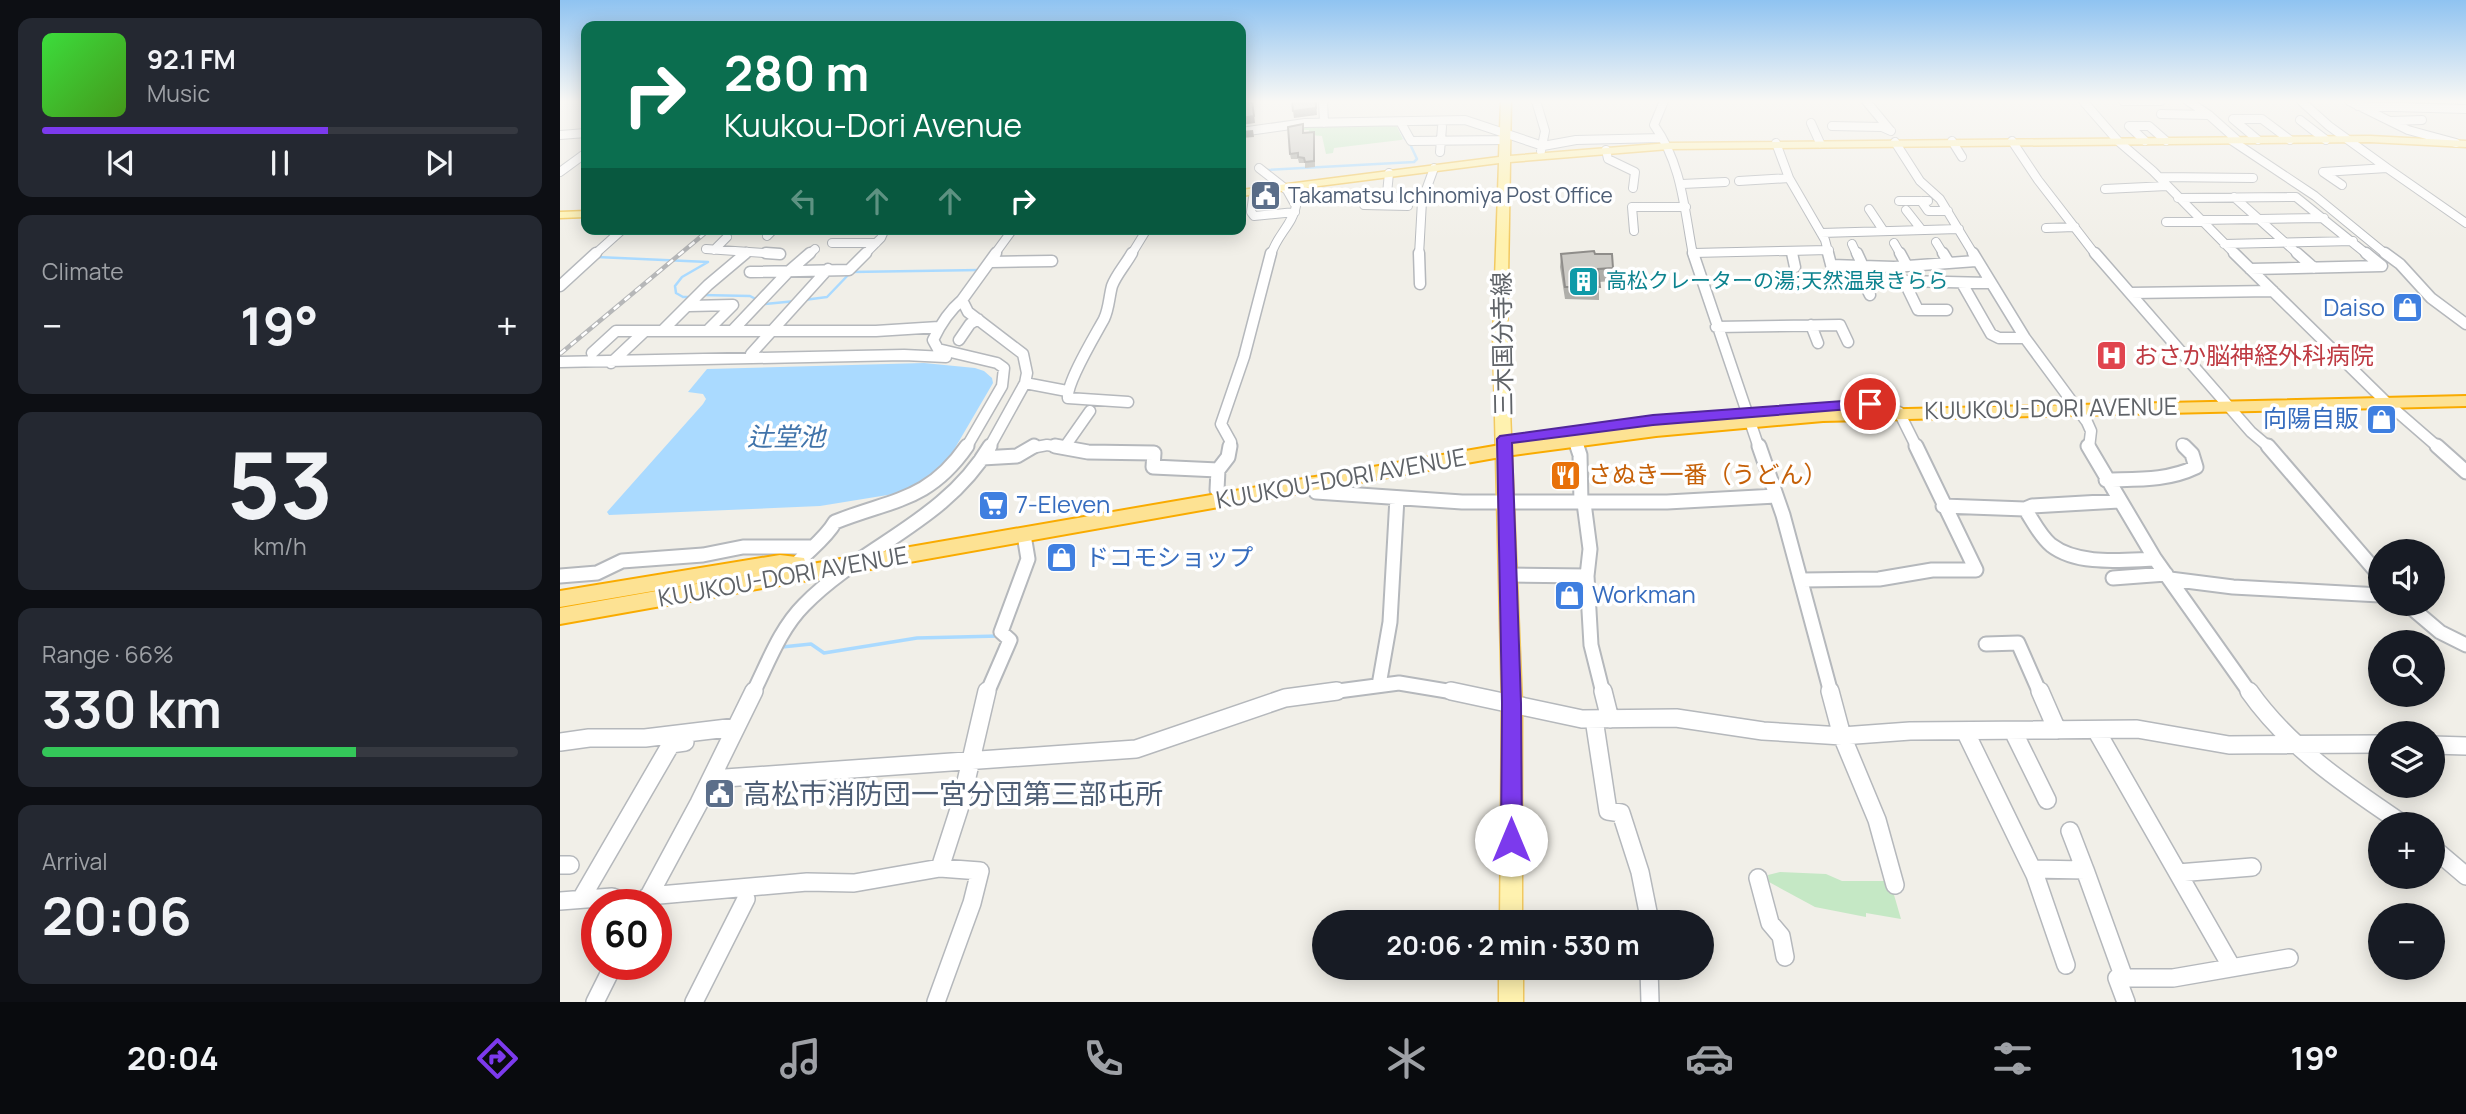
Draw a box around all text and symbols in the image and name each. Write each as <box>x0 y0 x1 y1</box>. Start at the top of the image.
text: 280 m <box>724 39 869 106</box>
text: 92.1 FM <box>147 41 236 77</box>
icon: right <box>609 49 700 140</box>
text: Music <box>147 77 210 109</box>
text: Kuukou-Dori Avenue <box>724 103 1022 147</box>
icon: previous <box>102 144 140 182</box>
icon: pause <box>261 144 299 182</box>
icon: next <box>420 144 458 182</box>
public building icon: Takamatsu Ichinomiya Post Office <box>1248 179 1282 213</box>
place label: Takamatsu Ichinomiya Post Office <box>1288 181 1613 209</box>
icon: left <box>785 182 823 220</box>
icon: ahead <box>858 182 896 220</box>
icon: ahead <box>931 182 969 220</box>
icon: right <box>1004 182 1042 220</box>
text: Climate <box>42 255 124 287</box>
building icon: 高松クレーターの湯;天然温泉きらら <box>1566 264 1600 298</box>
place label: 高松クレーターの湯;天然温泉きらら <box>1606 266 1948 294</box>
street label: 三木国分寺線 <box>1484 272 1519 416</box>
text: 19° <box>240 290 319 361</box>
place label: Daiso <box>2323 290 2385 323</box>
shop icon: Daiso <box>2391 291 2425 325</box>
text: − <box>42 299 63 351</box>
text: + <box>496 299 518 351</box>
place label: おさか脳神経外科病院 <box>2134 338 2374 371</box>
hospital icon: おさか脳神経外科病院 <box>2094 339 2128 373</box>
pin <box>1840 374 1900 434</box>
icon: arrive <box>1851 385 1889 423</box>
street label: KUUKOU-DORI AVENUE <box>1924 389 2178 426</box>
place label: 向陽自販 <box>2263 401 2359 434</box>
shop icon: 向陽自販 <box>2365 402 2399 436</box>
water label: 辻堂池 <box>747 418 828 454</box>
text: 53 <box>227 422 333 546</box>
street label: KUUKOU-DORI AVENUE <box>1213 439 1468 516</box>
place label: さぬき一番（うどん） <box>1588 457 1828 490</box>
restaurant icon: さぬき一番（うどん） <box>1548 458 1582 492</box>
place label: 7-Eleven <box>1016 487 1110 520</box>
supermarket icon: 7-Eleven <box>976 488 1010 522</box>
text: km/h <box>253 530 307 562</box>
street label: KUUKOU-DORI AVENUE <box>655 537 910 614</box>
map controls <box>2368 539 2445 980</box>
button: sound <box>2368 539 2445 616</box>
place label: ドコモショップ <box>1085 540 1253 573</box>
shop icon: ドコモショップ <box>1045 541 1079 575</box>
place label: Workman <box>1592 577 1696 610</box>
shop icon: Workman <box>1552 578 1586 612</box>
button: search <box>2368 630 2445 707</box>
text: Range · 66% <box>42 638 174 670</box>
text: 330 km <box>42 673 222 744</box>
button: layers <box>2368 721 2445 798</box>
place label: 高松市消防団一宮分団第三部屯所 <box>743 774 1163 812</box>
public building icon: 高松市消防団一宮分団第三部屯所 <box>703 777 737 811</box>
position arrow <box>1474 803 1548 877</box>
button: + <box>2368 812 2445 889</box>
text: Arrival <box>42 845 108 877</box>
text: 20:06 <box>42 880 192 951</box>
speed limit sign: 60 <box>581 889 672 980</box>
button: − <box>2368 903 2445 980</box>
text: 20:06 · 2 min · 530 m <box>1386 927 1640 963</box>
icon: directions <box>473 1034 522 1083</box>
icon: music <box>776 1034 825 1083</box>
icon: phone <box>1079 1034 1128 1083</box>
icon: climate <box>1382 1034 1431 1083</box>
icon: car <box>1685 1034 1734 1083</box>
icon: filters <box>1988 1034 2037 1083</box>
text: 20:04 <box>127 1036 219 1080</box>
text: 19° <box>2291 1036 2339 1080</box>

